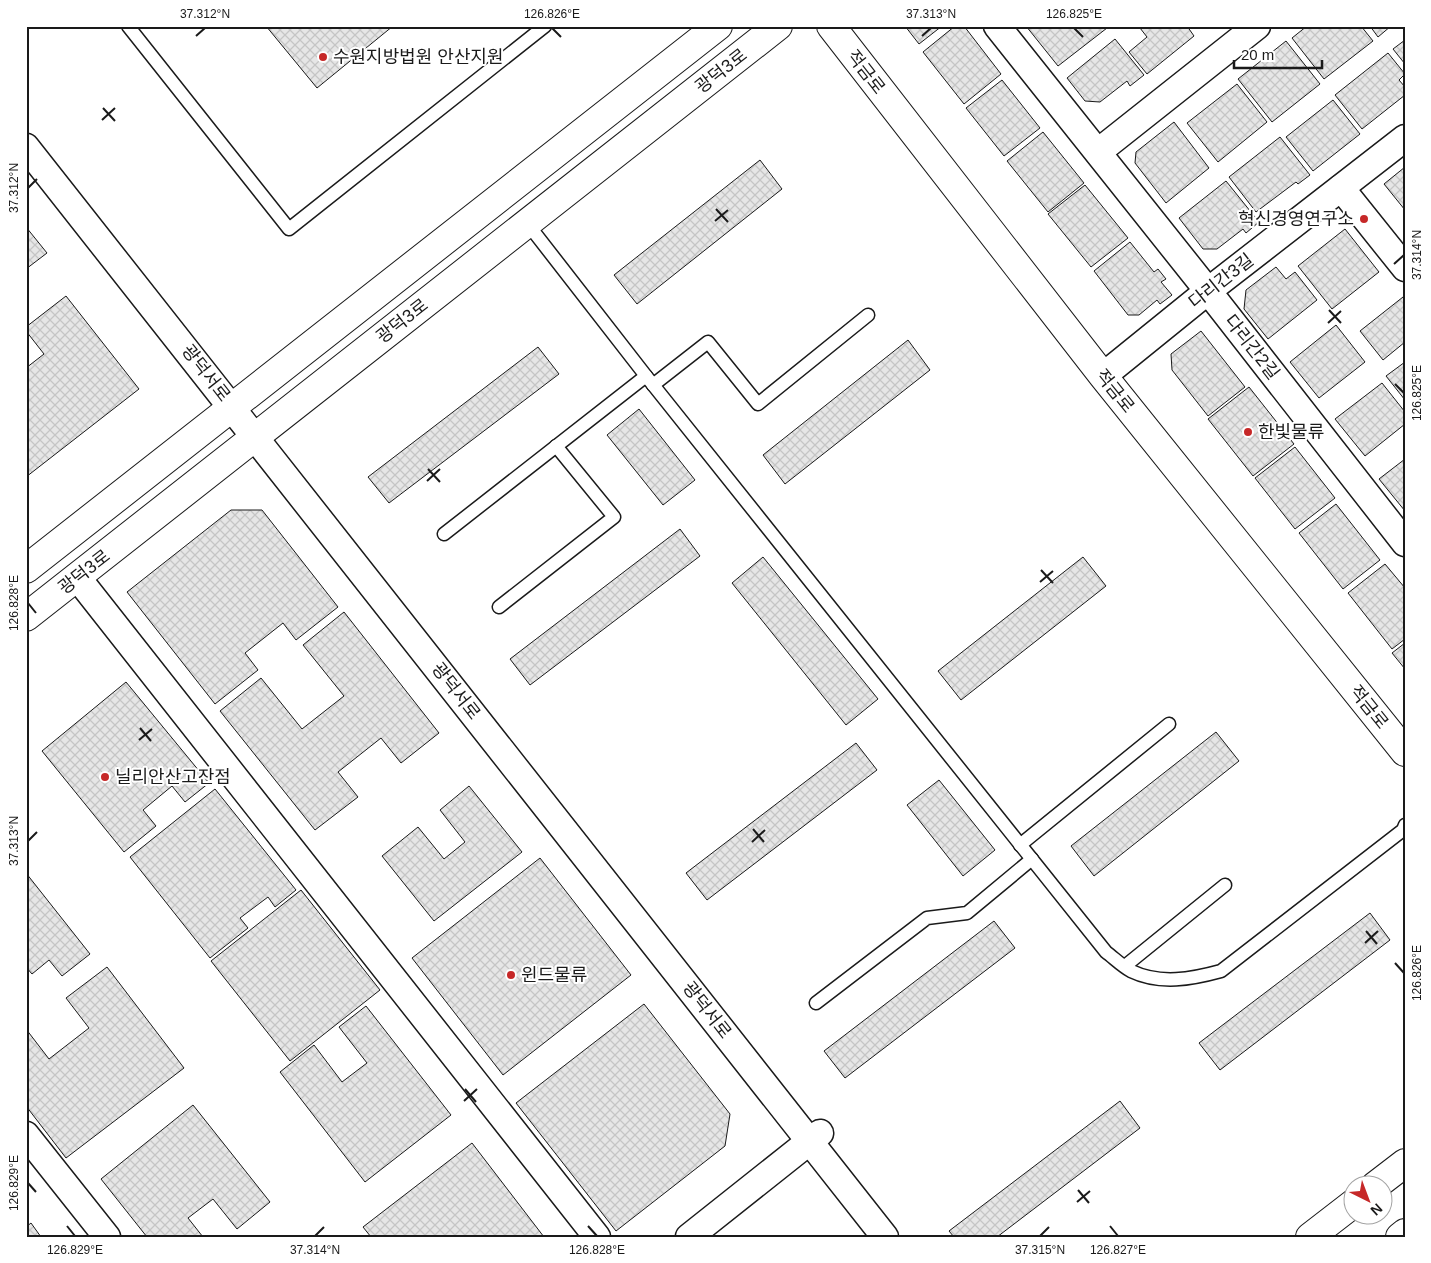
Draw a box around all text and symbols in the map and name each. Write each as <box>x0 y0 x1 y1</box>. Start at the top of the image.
text: 37.312°N <box>180 7 230 21</box>
text: 126.826°E <box>524 7 580 21</box>
text: 37.313°N <box>906 7 956 21</box>
text: 126.825°E <box>1046 7 1102 21</box>
scale bar <box>1234 38 1321 70</box>
street label: 광덕3로 <box>691 45 751 97</box>
street label: 적금로 <box>843 46 889 98</box>
text: 20 m <box>1241 46 1274 63</box>
place label: 수원지방법원 안산지원 <box>333 47 504 67</box>
marker: 수원지방법원 안산지원 <box>317 51 329 63</box>
text: 37.312°N <box>7 163 21 213</box>
place label: 혁신경영연구소 <box>1238 209 1354 229</box>
marker: 혁신경영연구소 <box>1358 213 1370 225</box>
text: 37.314°N <box>1410 230 1424 280</box>
street label: 다리간3길 <box>1185 250 1257 312</box>
street label: 광덕3로 <box>372 295 432 347</box>
street label: 다리간2길 <box>1221 311 1283 383</box>
street label: 광덕서로 <box>178 341 234 405</box>
street label: 적금로 <box>1092 365 1138 417</box>
text: 126.825°E <box>1410 365 1424 421</box>
place label: 한빛물류 <box>1258 422 1324 442</box>
marker: 한빛물류 <box>1242 426 1254 438</box>
street label: 광덕3로 <box>54 546 114 598</box>
text: 126.828°E <box>7 575 21 631</box>
street label: 광덕서로 <box>428 659 484 723</box>
street label: 적금로 <box>1346 681 1392 733</box>
place label: 닐리안산고잔점 <box>115 767 231 787</box>
marker: 닐리안산고잔점 <box>99 771 111 783</box>
text: 37.313°N <box>7 816 21 866</box>
text: 126.826°E <box>1410 945 1424 1001</box>
place label: 윈드물류 <box>521 965 587 985</box>
marker: 윈드물류 <box>505 969 517 981</box>
street label: 광덕서로 <box>679 978 735 1042</box>
text: 126.829°E <box>7 1155 21 1211</box>
north arrow <box>1344 1176 1394 1226</box>
text: N <box>1368 1200 1386 1219</box>
text: 126.829°E <box>47 1243 103 1257</box>
text: 37.314°N <box>290 1243 340 1257</box>
text: 126.828°E <box>569 1243 625 1257</box>
text: 37.315°N <box>1015 1243 1065 1257</box>
text: 126.827°E <box>1090 1243 1146 1257</box>

